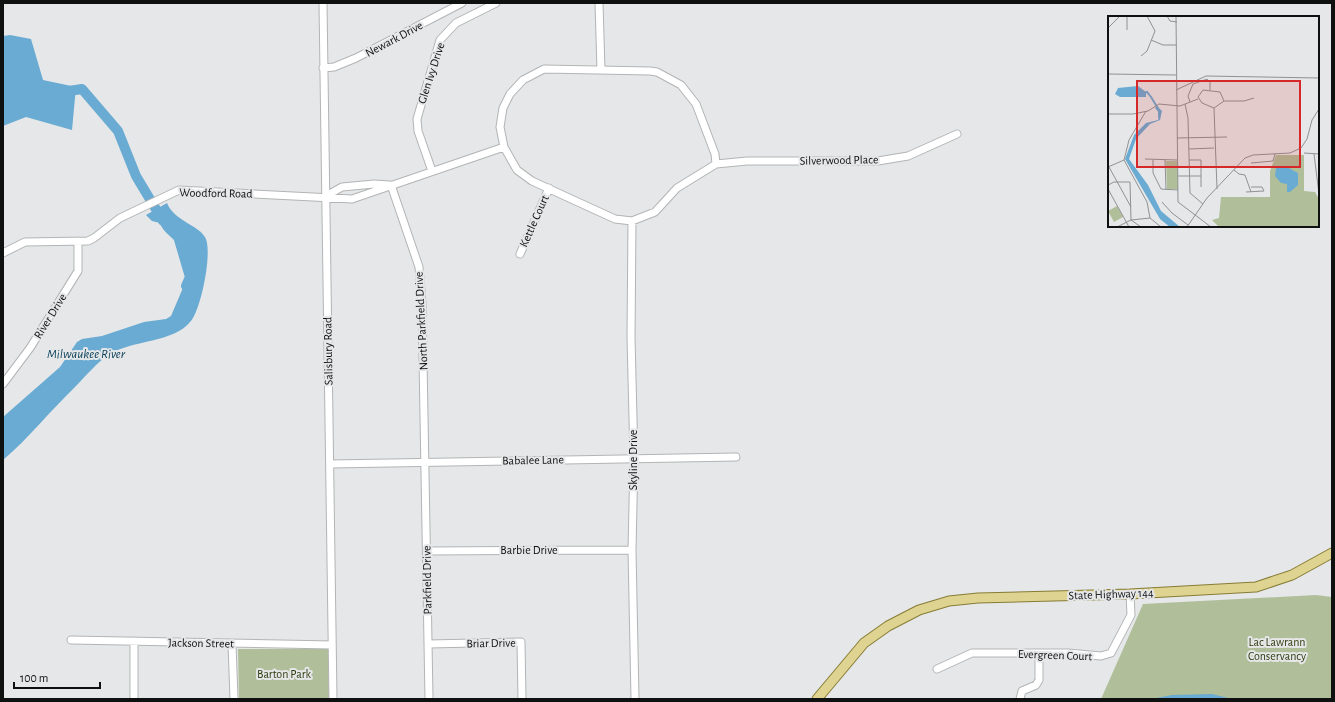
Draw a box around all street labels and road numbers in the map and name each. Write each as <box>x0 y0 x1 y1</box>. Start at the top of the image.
street label: Newark Drive <box>363 19 425 59</box>
street label: Glen Ivy Drive <box>415 41 448 105</box>
street label: Silverwood Place <box>800 153 878 167</box>
street label: Woodford Road <box>179 186 253 200</box>
street label: Kettle Court <box>517 193 551 249</box>
street label: North Parkfield Drive <box>412 271 430 371</box>
street label: River Drive <box>31 291 69 341</box>
street label: Salisbury Road <box>321 317 336 385</box>
street label: Skyline Drive <box>627 430 640 490</box>
street label: Babalee Lane <box>502 453 564 467</box>
street label: Barbie Drive <box>500 544 558 556</box>
street label: Parkfield Drive <box>420 545 434 615</box>
street label: State Highway 144 <box>1068 587 1154 602</box>
street label: Jackson Street <box>168 636 234 650</box>
street label: Briar Drive <box>466 637 516 649</box>
street label: Evergreen Court <box>1018 648 1092 662</box>

